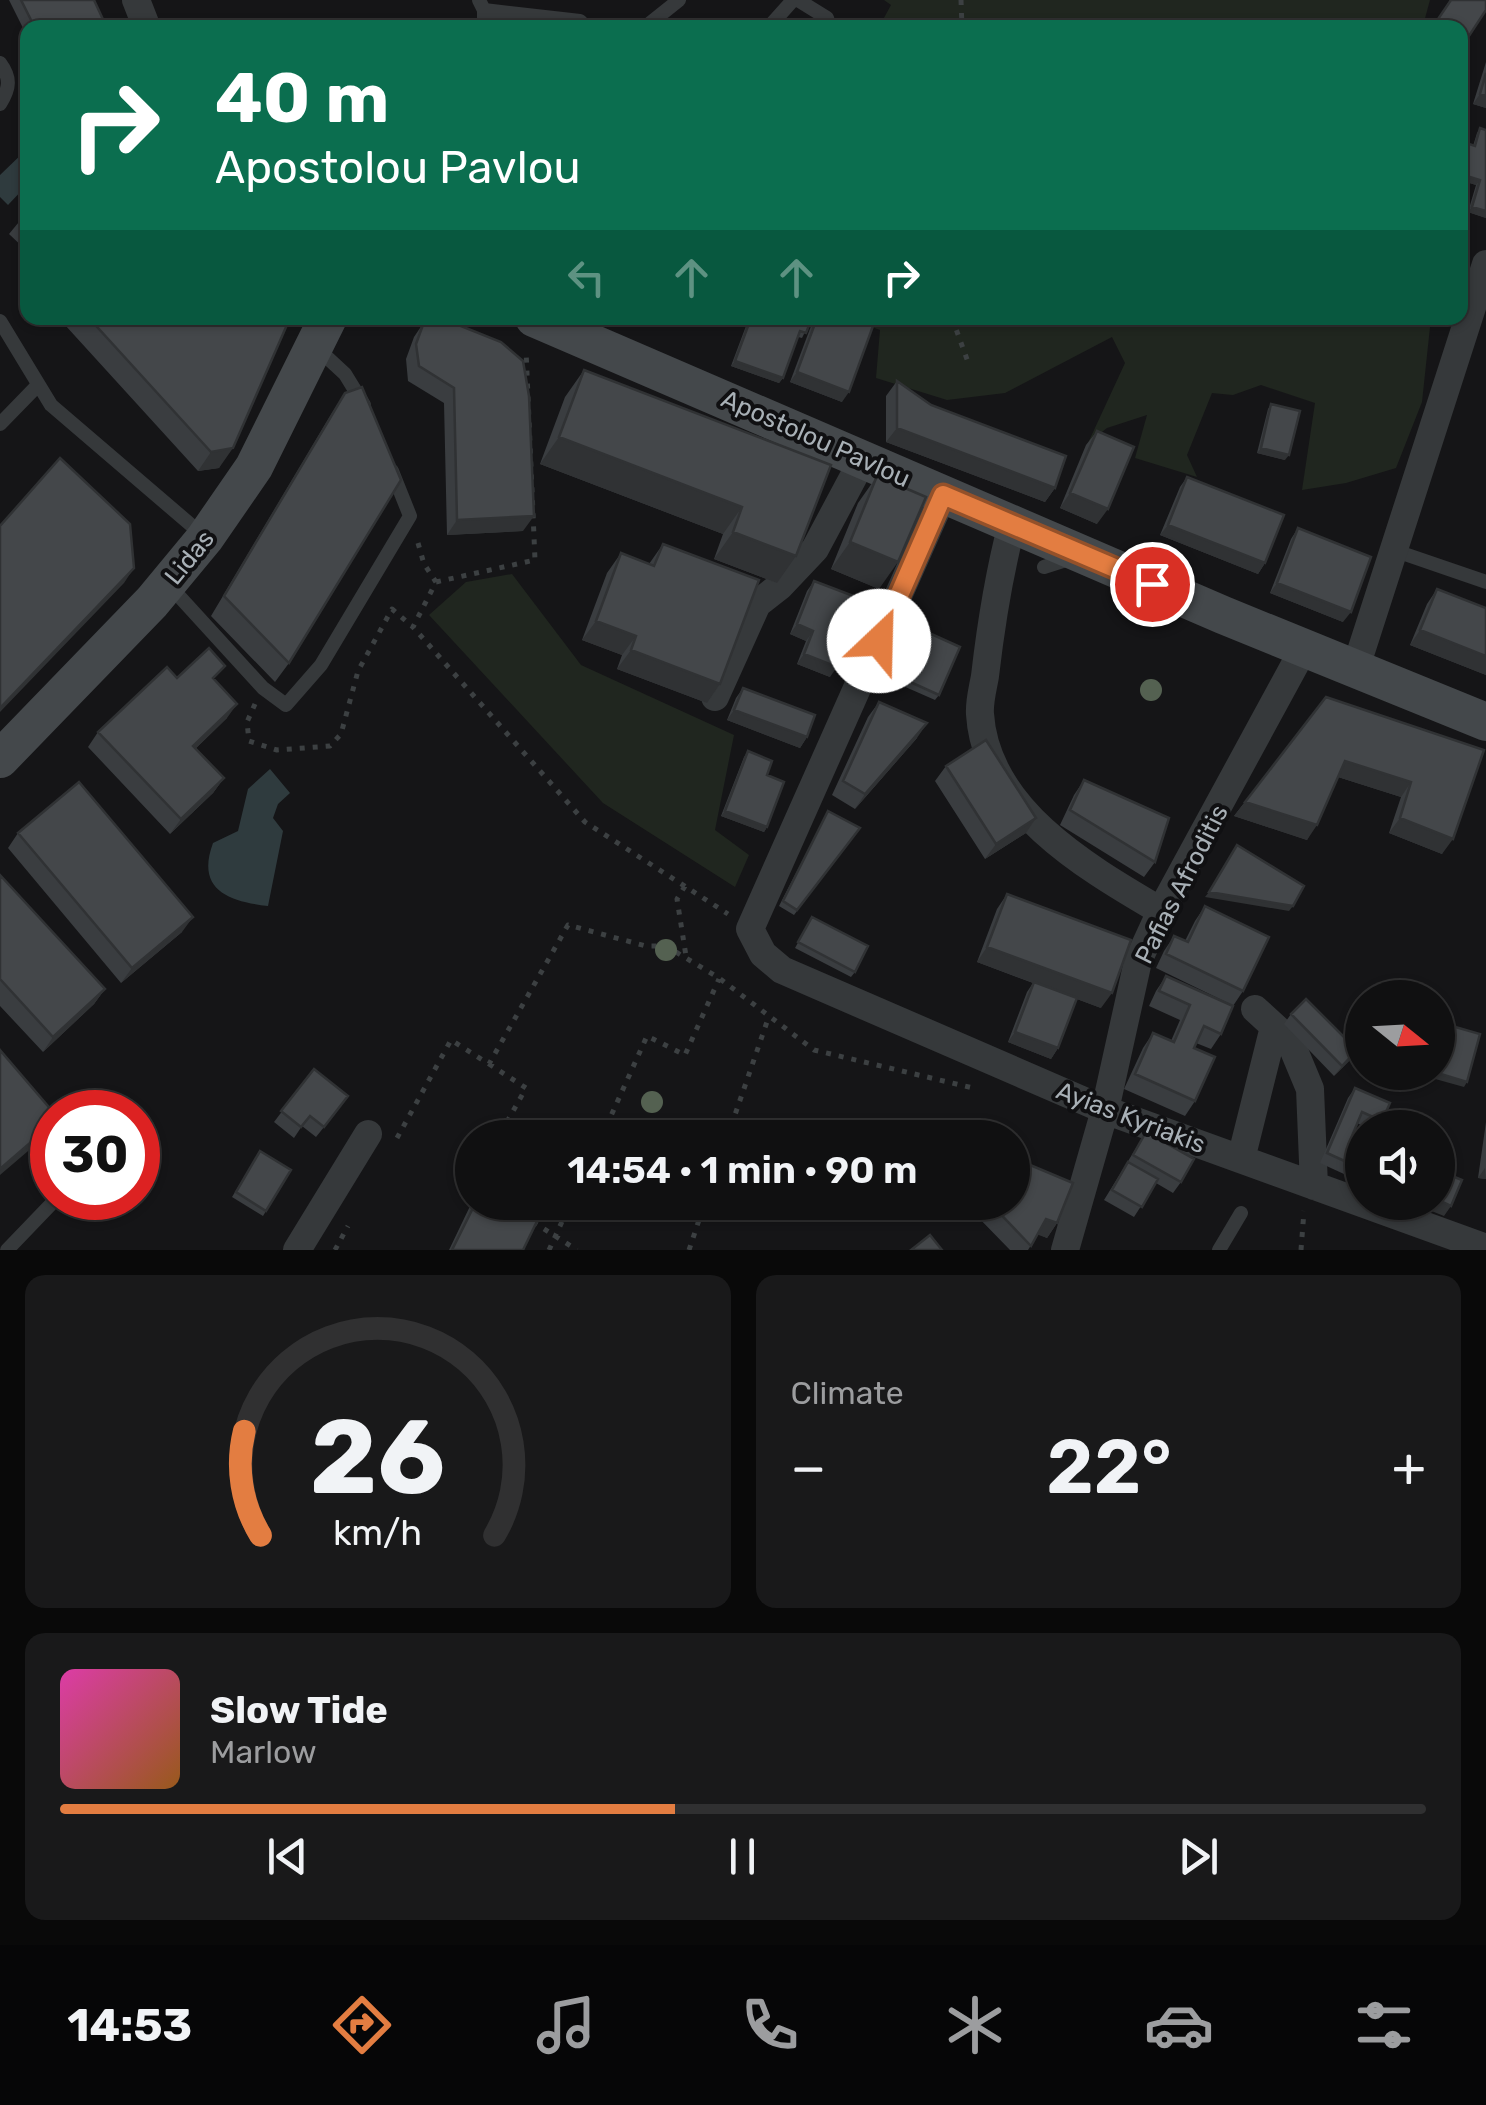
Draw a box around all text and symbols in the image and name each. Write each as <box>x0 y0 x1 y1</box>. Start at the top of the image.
text: 40 m <box>215 57 389 140</box>
icon: right <box>50 60 180 190</box>
text: Apostolou Pavlou <box>215 141 581 194</box>
icon: left <box>559 250 614 305</box>
icon: ahead <box>664 250 719 305</box>
icon: ahead <box>769 250 824 305</box>
icon: right <box>874 250 929 305</box>
street label: Apostolou Pavlou <box>717 384 914 493</box>
street label: Lidas <box>159 524 220 590</box>
pin <box>1110 542 1195 627</box>
icon: arrive <box>1125 557 1180 612</box>
position arrow <box>827 589 931 693</box>
street label: Pafias Afroditis <box>1129 800 1234 968</box>
north arrow <box>1345 980 1455 1090</box>
map controls <box>1345 980 1455 1220</box>
street label: Ayias Kyriakis <box>1052 1076 1209 1159</box>
speed limit sign: 30 <box>30 1090 160 1220</box>
button: sound <box>1345 1110 1455 1220</box>
text: 14:54 · 1 min · 90 m <box>567 1147 918 1193</box>
text: Climate <box>791 1374 904 1412</box>
text: 26 <box>310 1396 445 1519</box>
text: 22° <box>1046 1423 1172 1512</box>
text: − <box>791 1435 826 1500</box>
text: + <box>1392 1435 1426 1500</box>
text: km/h <box>333 1512 422 1554</box>
text: Slow Tide <box>210 1687 388 1733</box>
text: Marlow <box>210 1733 317 1771</box>
icon: previous <box>260 1829 315 1884</box>
icon: pause <box>715 1829 770 1884</box>
icon: next <box>1171 1829 1226 1884</box>
icon: directions <box>327 1990 397 2060</box>
icon: music <box>531 1990 601 2060</box>
icon: phone <box>735 1990 805 2060</box>
icon: climate <box>940 1990 1010 2060</box>
icon: car <box>1144 1990 1214 2060</box>
icon: filters <box>1349 1990 1419 2060</box>
text: 14:53 <box>67 1999 192 2052</box>

